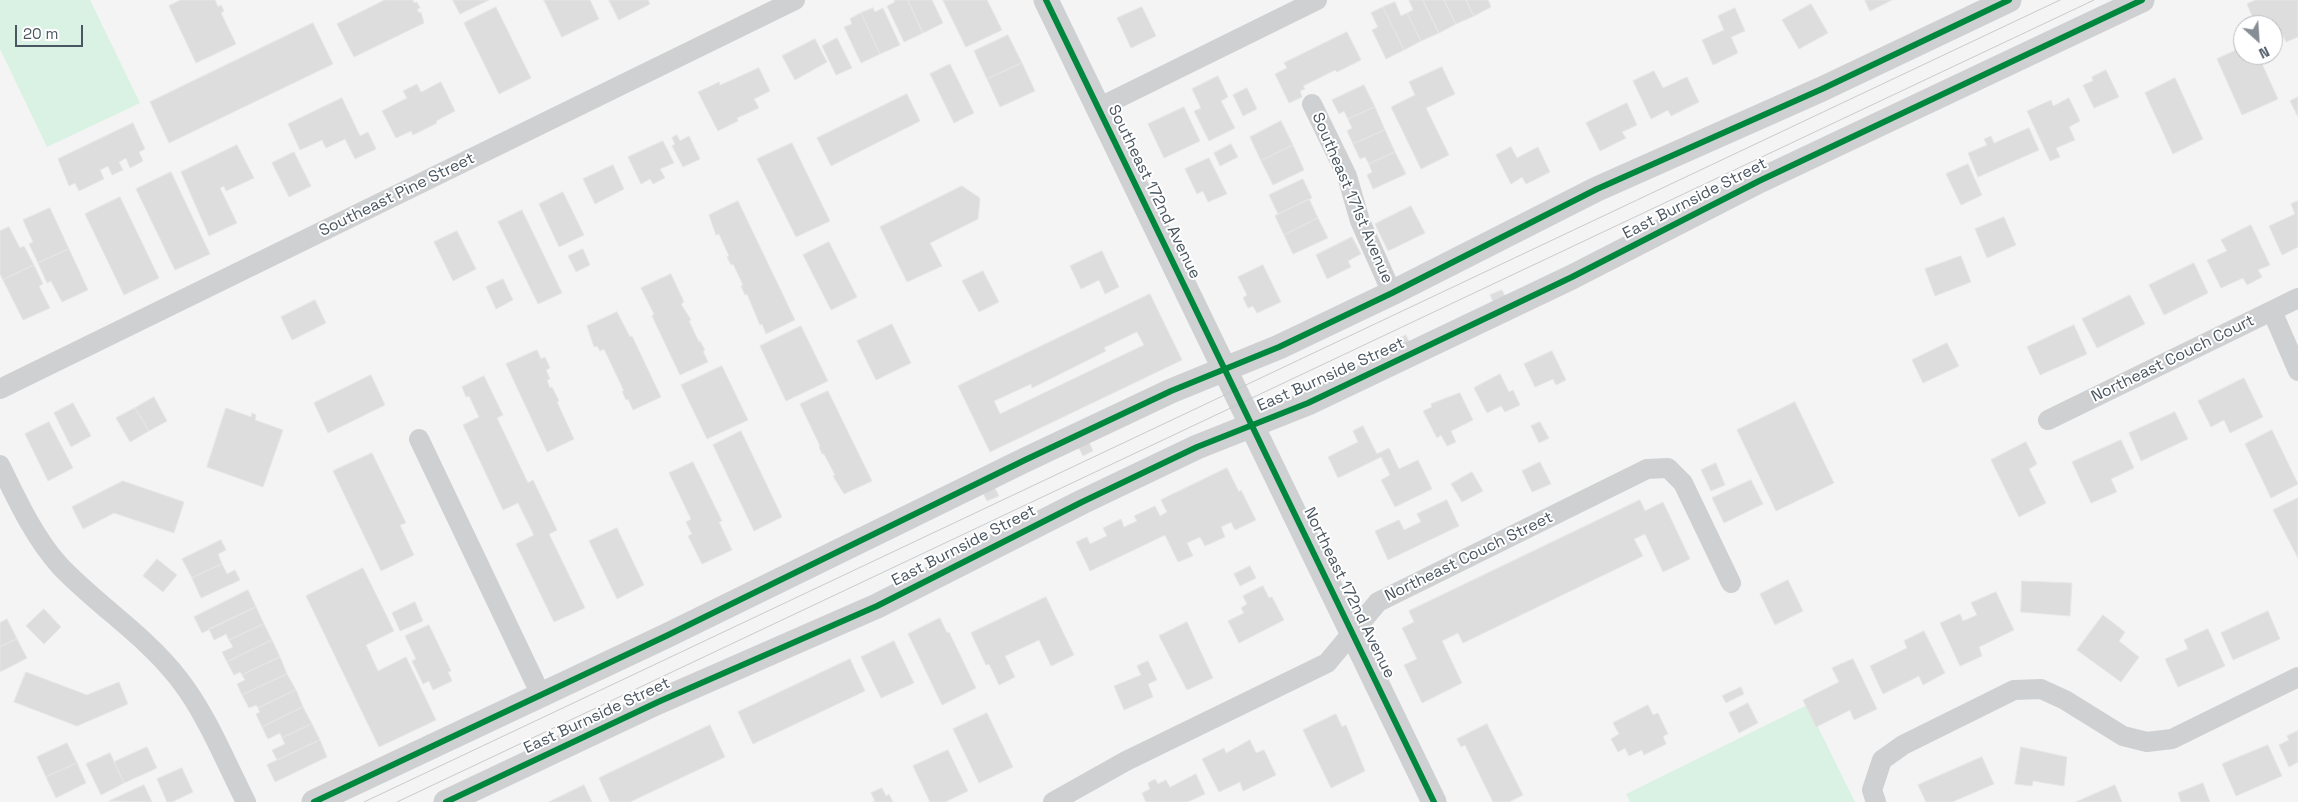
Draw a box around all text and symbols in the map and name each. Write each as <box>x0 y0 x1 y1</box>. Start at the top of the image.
scale bar <box>18 15 85 47</box>
north arrow <box>2233 15 2283 65</box>
text: 20 m <box>23 24 58 43</box>
text: N <box>2256 42 2272 63</box>
street label: Southeast 172nd Avenue <box>1104 102 1204 282</box>
street label: Southeast 171st Avenue <box>1307 110 1397 286</box>
street label: Southeast Pine Street <box>316 149 478 241</box>
street label: East Burnside Street <box>1620 154 1770 244</box>
street label: Northeast Couch Court <box>2088 311 2258 407</box>
street label: East Burnside Street <box>1254 334 1408 416</box>
street label: East Burnside Street <box>889 501 1039 591</box>
street label: Northeast 172nd Avenue <box>1299 504 1399 682</box>
street label: Northeast Couch Street <box>1382 508 1556 606</box>
street label: East Burnside Street <box>521 674 673 758</box>

